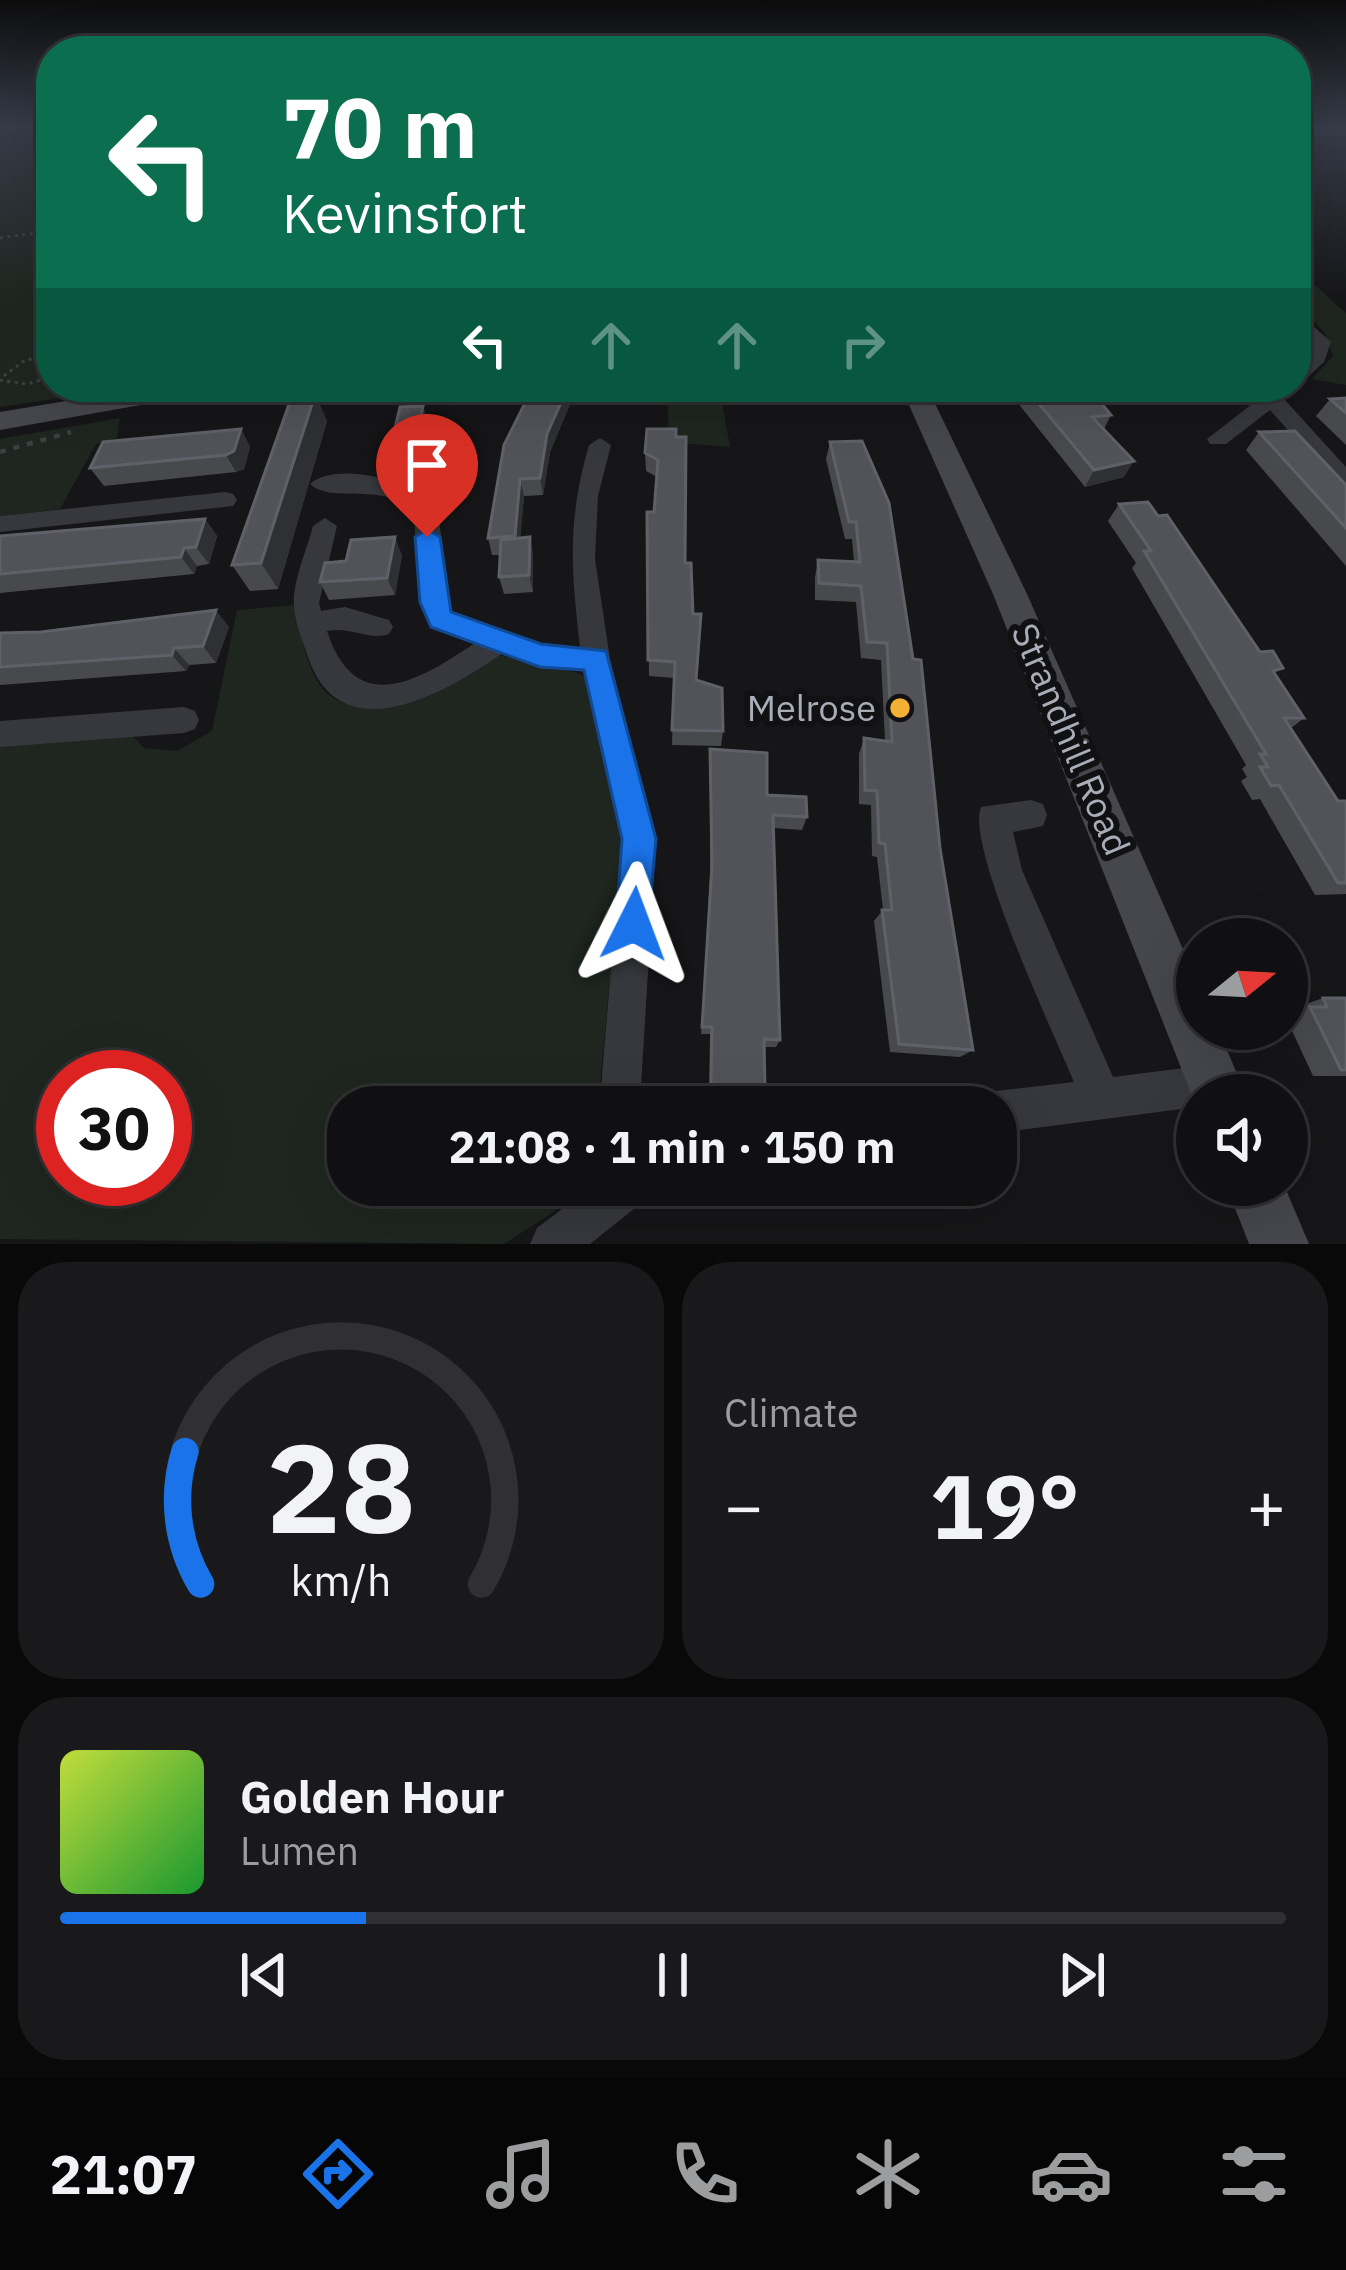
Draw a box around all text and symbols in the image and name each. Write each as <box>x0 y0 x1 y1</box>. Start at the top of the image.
text: 70 m <box>282 72 478 181</box>
icon: left <box>84 84 240 240</box>
text: Kevinsfort <box>282 178 527 248</box>
icon: left <box>452 312 518 378</box>
icon: ahead <box>578 312 644 378</box>
icon: ahead <box>704 312 770 378</box>
icon: right <box>830 312 896 378</box>
pin <box>376 414 478 537</box>
icon: arrive <box>394 432 460 498</box>
street label: Strandhill Road <box>1002 616 1141 862</box>
place label: Melrose <box>747 684 876 731</box>
marker: Melrose <box>887 695 913 721</box>
position arrow <box>571 861 697 987</box>
north arrow <box>1176 918 1308 1050</box>
map controls <box>1176 918 1308 1206</box>
speed limit sign: 30 <box>36 1050 192 1206</box>
button: sound <box>1176 1074 1308 1206</box>
text: 21:08 · 1 min · 150 m <box>449 1117 895 1175</box>
text: Climate <box>724 1387 858 1438</box>
text: 28 <box>266 1405 416 1567</box>
text: 19° <box>930 1447 1080 1564</box>
text: − <box>724 1462 764 1548</box>
text: + <box>1246 1462 1286 1548</box>
text: km/h <box>291 1551 391 1607</box>
text: Golden Hour <box>240 1767 504 1825</box>
text: Lumen <box>240 1825 359 1876</box>
icon: previous <box>231 1942 297 2008</box>
icon: pause <box>640 1942 706 2008</box>
icon: next <box>1049 1942 1115 2008</box>
icon: directions <box>296 2132 380 2216</box>
icon: music <box>479 2132 563 2216</box>
icon: phone <box>663 2132 747 2216</box>
icon: climate <box>846 2132 930 2216</box>
icon: car <box>1029 2132 1113 2216</box>
icon: filters <box>1212 2132 1296 2216</box>
text: 21:07 <box>50 2139 197 2209</box>

